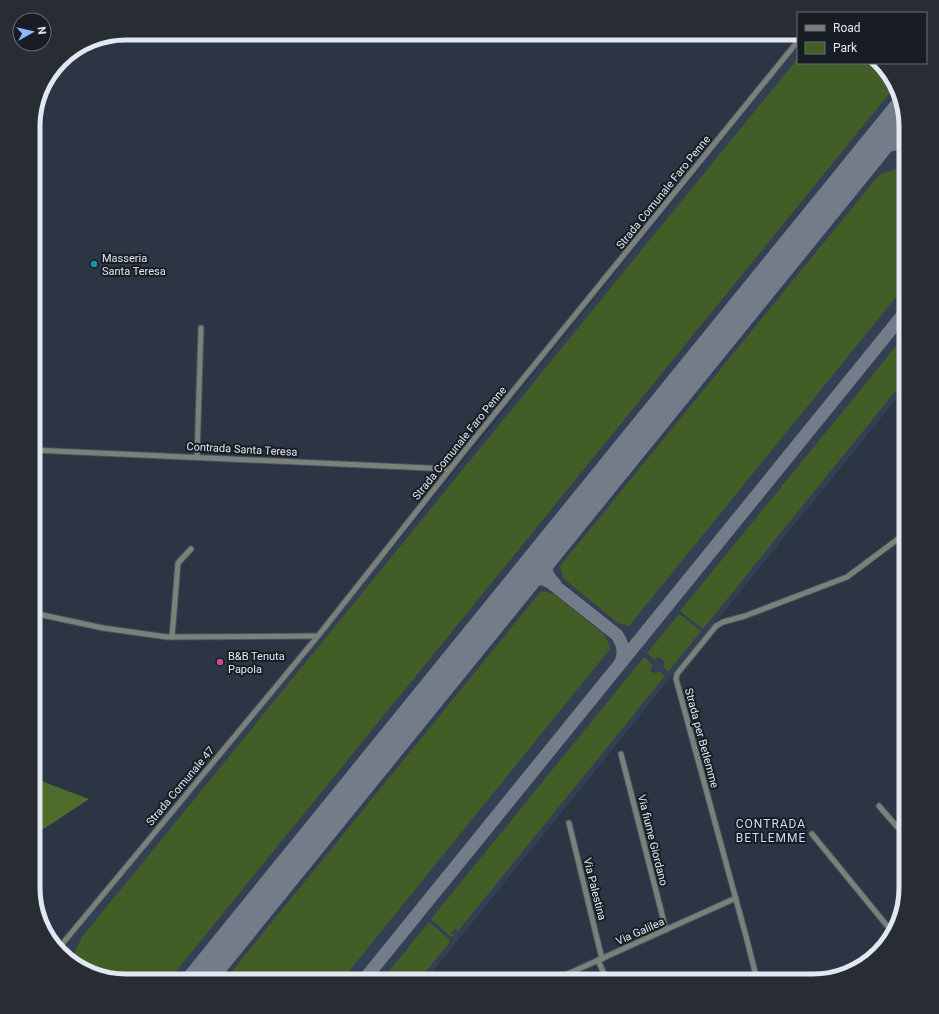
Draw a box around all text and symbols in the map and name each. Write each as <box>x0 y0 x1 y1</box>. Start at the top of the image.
north arrow <box>12 12 52 52</box>
legend <box>797 12 927 64</box>
text: Road <box>833 21 861 35</box>
text: N <box>34 26 48 36</box>
text: Park <box>833 41 858 55</box>
street label: Strada Comunale Faro Penne <box>614 133 713 252</box>
place label: Masseria Santa Teresa <box>102 252 166 278</box>
marker: Masseria Santa Teresa <box>89 259 99 269</box>
street label: Strada Comunale Faro Penne <box>410 384 509 503</box>
street label: Contrada Santa Teresa <box>186 440 298 459</box>
place label: B&B Tenuta Papola <box>228 650 285 676</box>
marker: B&B Tenuta Papola <box>215 657 225 667</box>
street label: Strada per Betlemme <box>682 687 721 790</box>
street label: Strada Comunale 47 <box>143 744 217 829</box>
street label: Via fiume Giordano <box>635 793 670 887</box>
district label: CONTRADA BETLEMME <box>736 817 806 845</box>
street label: Via Palestina <box>580 857 609 922</box>
street label: Via Galilea <box>614 915 666 948</box>

